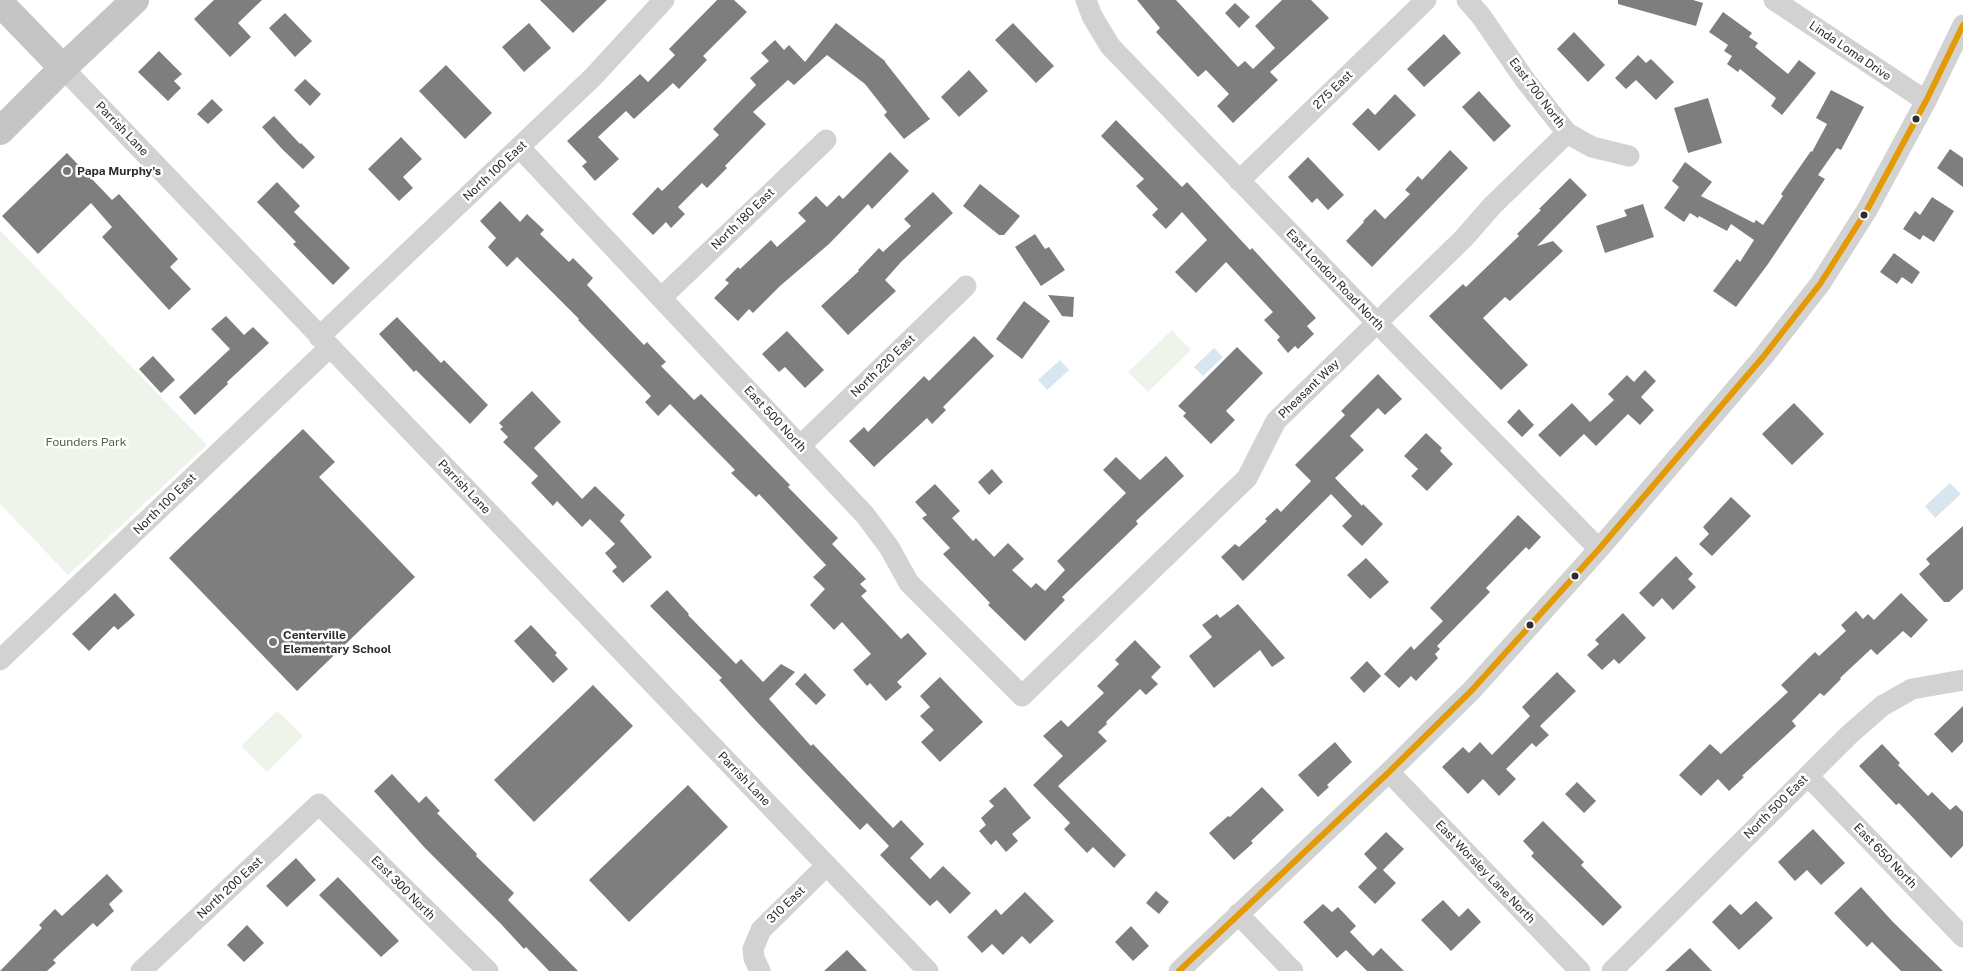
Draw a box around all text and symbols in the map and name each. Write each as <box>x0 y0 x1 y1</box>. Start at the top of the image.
street label: Linda Loma Drive <box>1806 18 1894 84</box>
street label: East 700 North <box>1506 55 1568 131</box>
street label: 275 East <box>1310 68 1356 112</box>
street label: Parrish Lane <box>93 99 151 159</box>
unlabelled marker <box>1911 114 1921 124</box>
street label: North 100 East <box>460 138 530 204</box>
place label: Papa Murphy's <box>77 164 161 178</box>
marker: Papa Murphy's <box>61 165 73 177</box>
street label: North 180 East <box>708 185 778 253</box>
unlabelled marker <box>1859 210 1869 220</box>
street label: East London Road North <box>1283 227 1387 333</box>
street label: North 220 East <box>848 332 918 400</box>
street label: Pheasant Way <box>1276 357 1342 421</box>
street label: East 500 North <box>741 383 809 455</box>
park label: Founders Park <box>46 435 126 449</box>
street label: Parrish Lane <box>435 457 493 517</box>
street label: North 100 East <box>131 470 199 538</box>
unlabelled marker <box>1570 571 1580 581</box>
unlabelled marker <box>1525 620 1535 630</box>
place label: Centerville Elementary School <box>283 628 392 656</box>
marker: Centerville Elementary School <box>267 636 279 648</box>
street label: Parrish Lane <box>715 749 773 809</box>
street label: North 500 East <box>1741 772 1811 842</box>
street label: East Worsley Lane North <box>1432 818 1538 926</box>
street label: East 650 North <box>1850 821 1920 891</box>
street label: East 300 North <box>368 853 438 923</box>
street label: North 200 East <box>194 854 266 922</box>
street label: 310 East <box>764 883 808 927</box>

